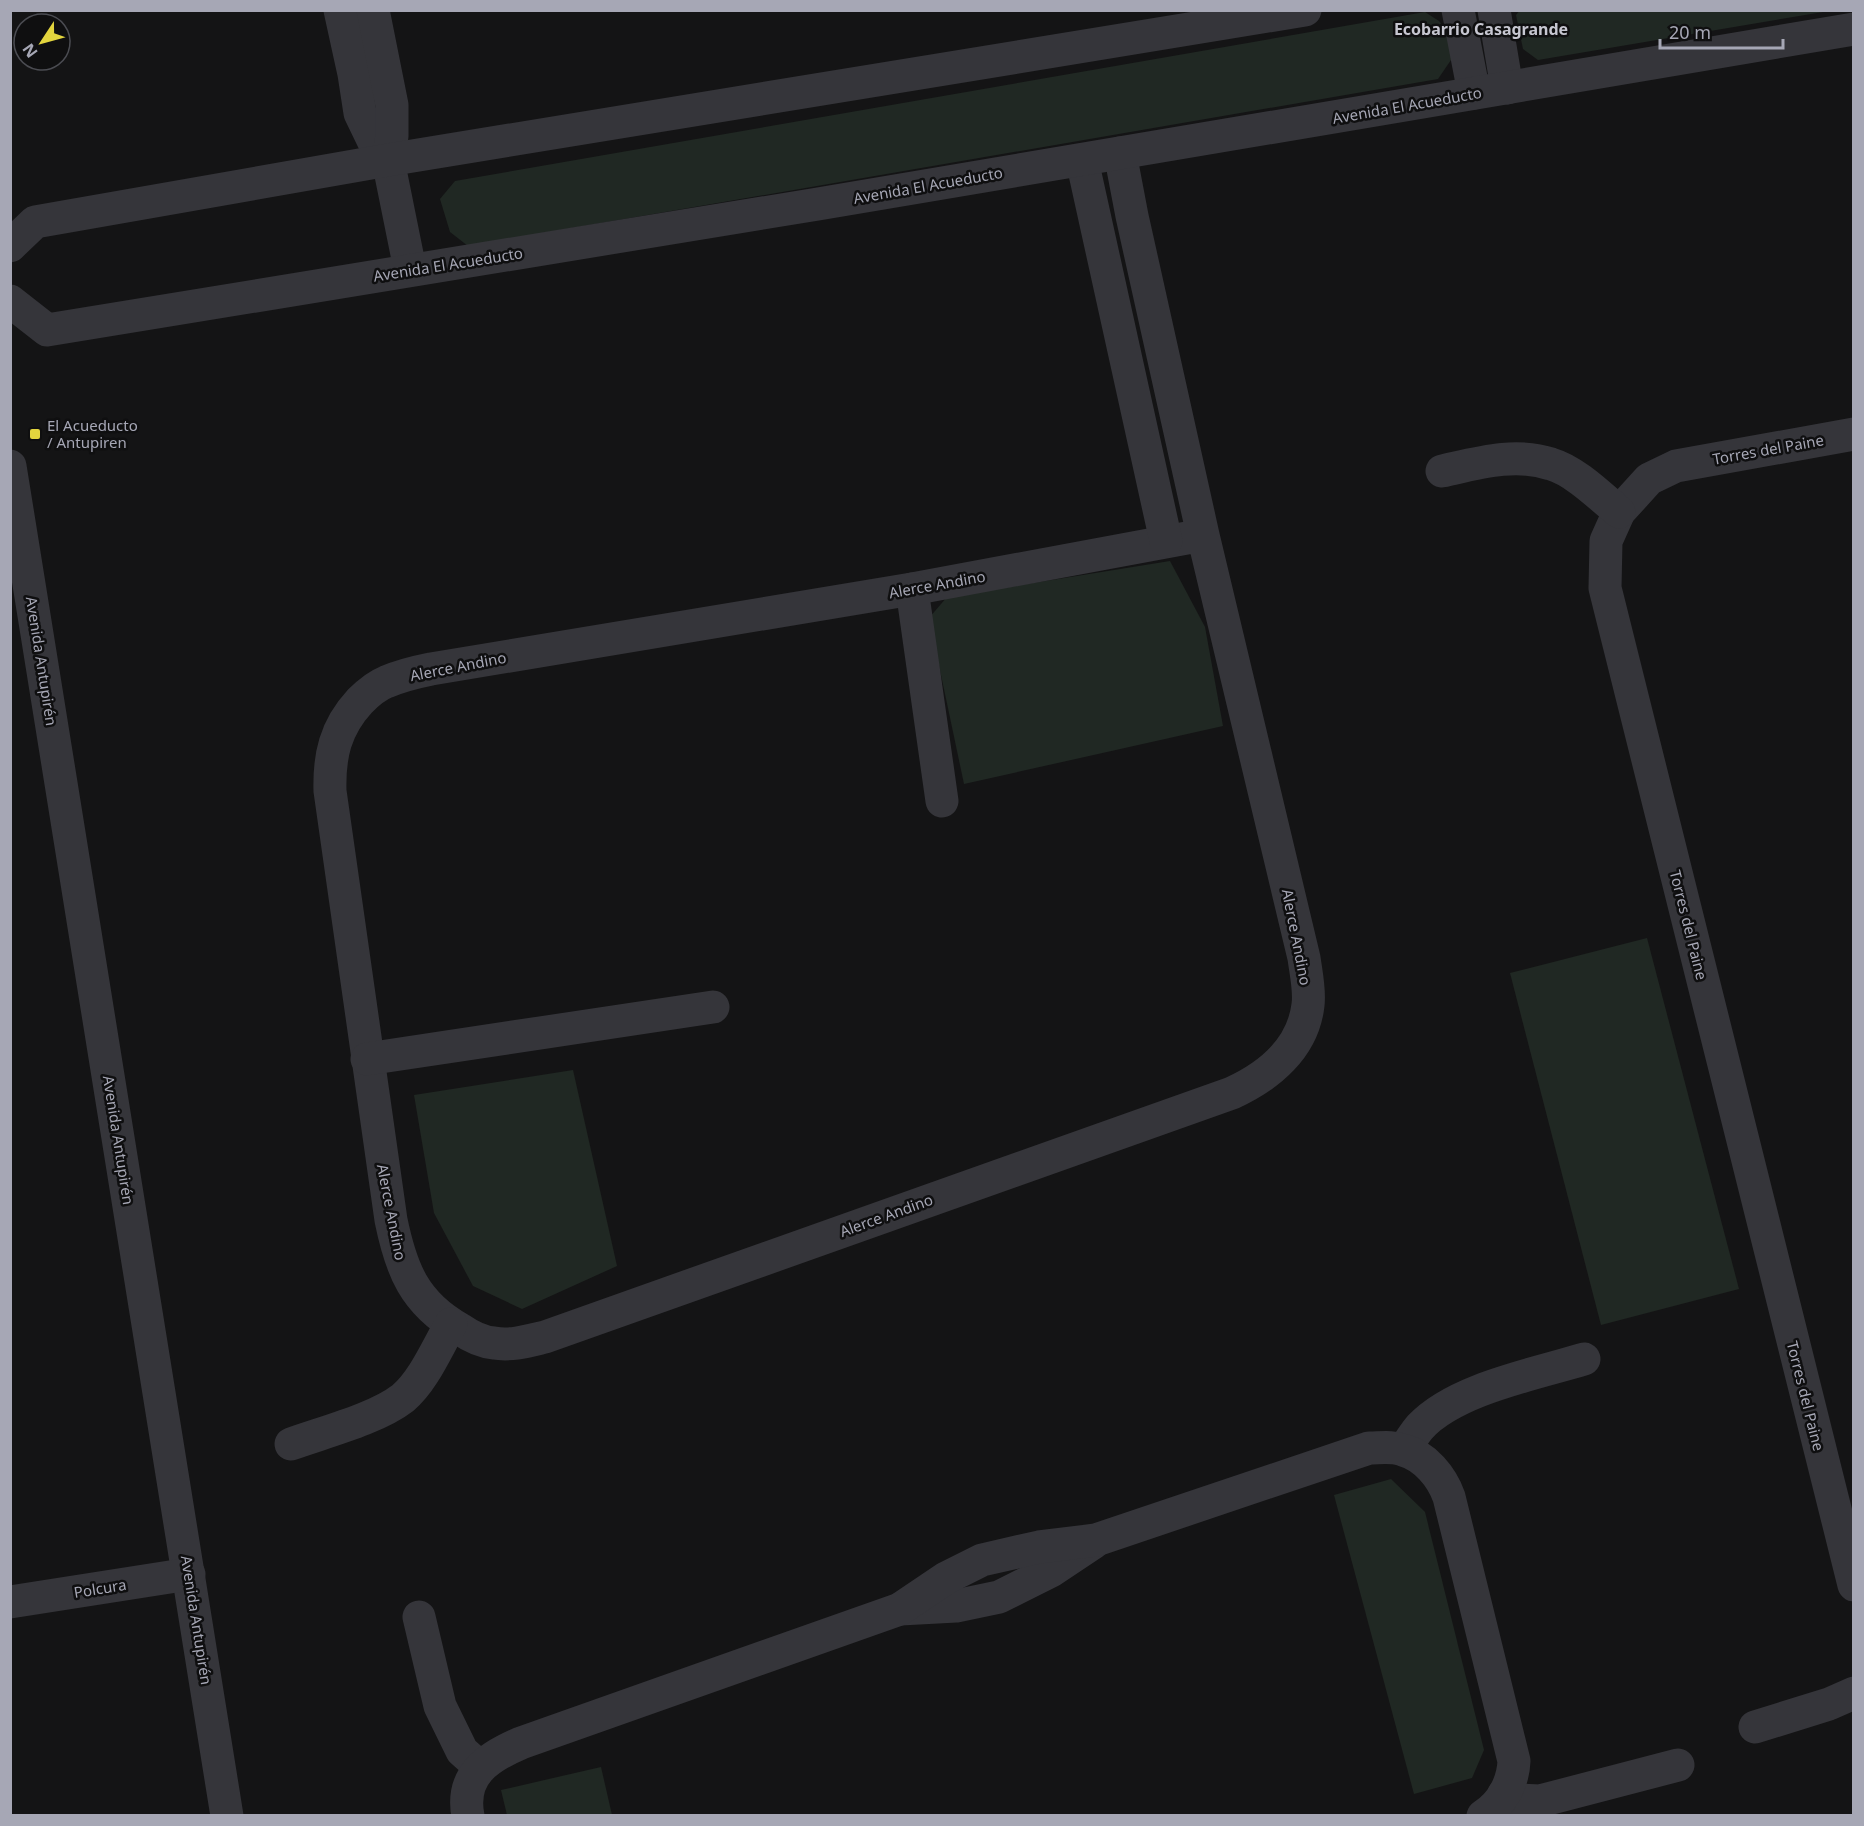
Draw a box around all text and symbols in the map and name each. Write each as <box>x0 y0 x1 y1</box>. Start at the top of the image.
north arrow <box>12 12 72 72</box>
scale bar <box>1660 12 1783 50</box>
district label: Ecobarrio Casagrande <box>1394 18 1568 40</box>
text: 20 m <box>1669 20 1711 44</box>
text: N <box>17 39 43 63</box>
street label: Avenida El Acueducto <box>1331 82 1483 128</box>
street label: Avenida El Acueducto <box>852 162 1004 208</box>
street label: Avenida El Acueducto <box>372 242 524 286</box>
place label: El Acueducto / Antupiren <box>47 415 138 452</box>
marker: El Acueducto / Antupiren <box>28 427 42 441</box>
street label: Torres del Paine <box>1711 429 1825 469</box>
street label: Alerce Andino <box>887 566 987 602</box>
street label: Avenida Antupirén <box>22 595 62 727</box>
street label: Alerce Andino <box>408 647 508 685</box>
street label: Torres del Paine <box>1666 868 1712 982</box>
street label: Alerce Andino <box>1278 887 1316 987</box>
street label: Avenida Antupirén <box>99 1074 139 1206</box>
street label: Alerce Andino <box>373 1162 411 1262</box>
street label: Alerce Andino <box>837 1189 935 1241</box>
street label: Torres del Paine <box>1783 1339 1829 1453</box>
street label: Avenida Antupirén <box>177 1554 217 1686</box>
street label: Polcura <box>72 1574 128 1602</box>

